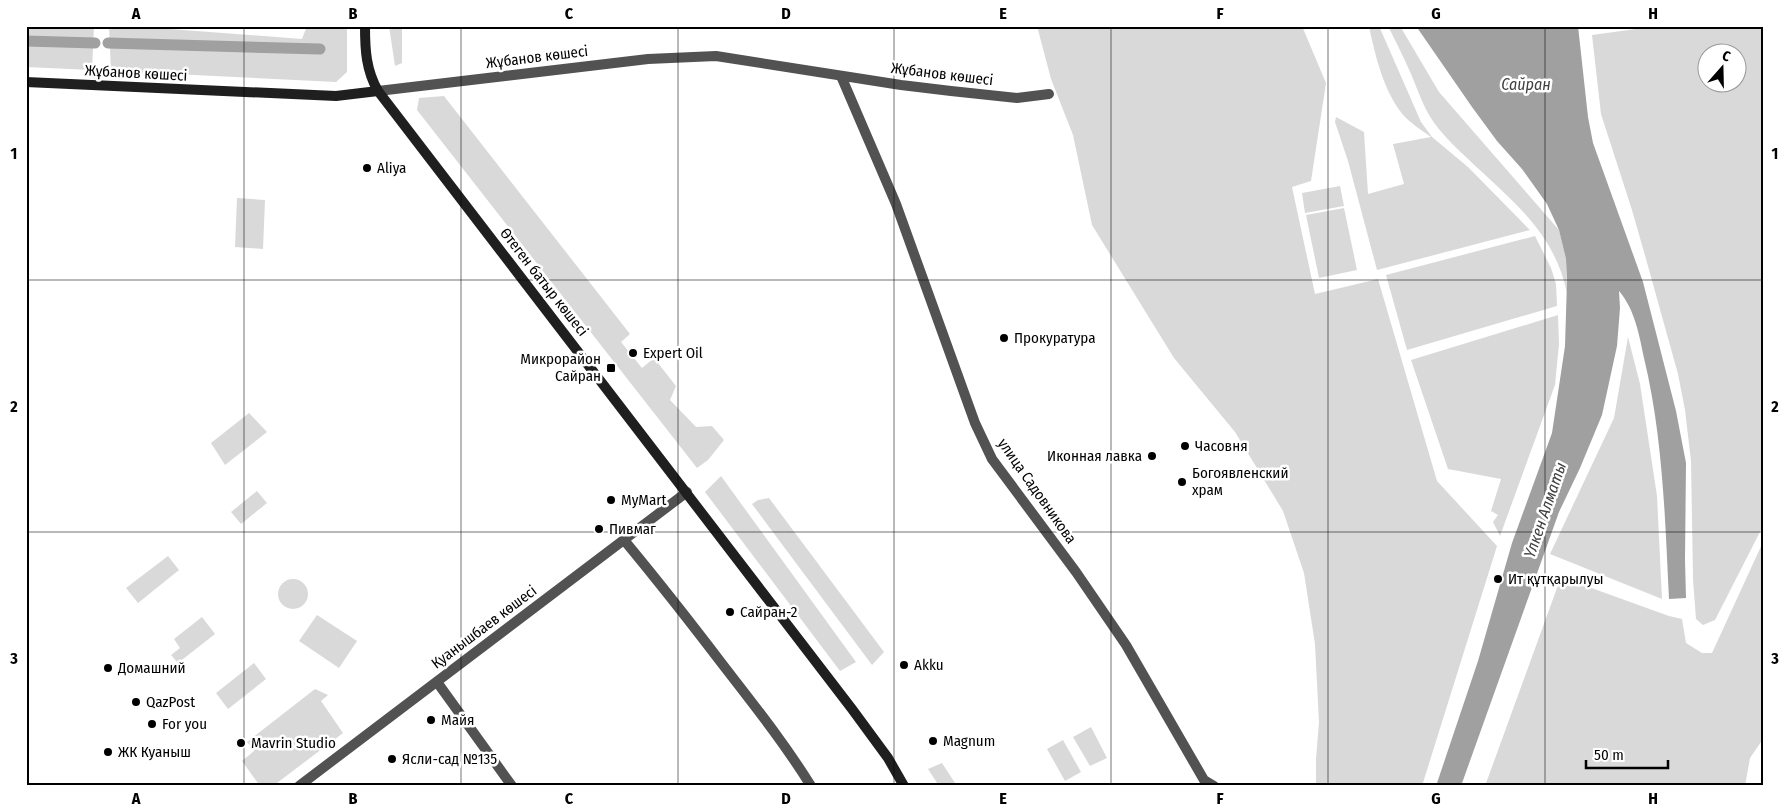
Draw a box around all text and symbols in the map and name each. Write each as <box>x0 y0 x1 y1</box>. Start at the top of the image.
text: A <box>131 4 141 23</box>
text: B <box>349 4 358 23</box>
text: C <box>565 4 574 23</box>
text: D <box>781 4 791 23</box>
text: E <box>999 4 1007 23</box>
text: F <box>1216 4 1224 23</box>
text: G <box>1431 4 1441 23</box>
text: H <box>1648 4 1658 23</box>
street label: Жұбанов көшесі <box>485 42 589 72</box>
north arrow <box>1696 42 1746 92</box>
text: С <box>1720 47 1733 66</box>
street label: Жұбанов көшесі <box>890 59 994 89</box>
street label: Жұбанов көшесі <box>84 61 188 85</box>
water label: Сайран <box>1501 75 1551 94</box>
text: 1 <box>11 144 17 163</box>
text: 1 <box>1772 144 1778 163</box>
place label: Aliya <box>377 159 406 177</box>
marker: Aliya <box>361 162 373 174</box>
street label: Өтеген батыр көшесі <box>496 224 592 340</box>
place label: Прокуратура <box>1014 329 1096 347</box>
marker: Прокуратура <box>998 332 1010 344</box>
place label: Expert Oil <box>643 344 703 362</box>
marker: Expert Oil <box>627 347 639 359</box>
place label: Микрорайон Сайран <box>520 350 601 385</box>
marker: Микрорайон Сайран <box>605 362 617 374</box>
text: 2 <box>9 397 18 416</box>
text: 2 <box>1770 397 1779 416</box>
street label: улица Садовникова <box>994 435 1080 547</box>
place label: Часовня <box>1195 437 1248 455</box>
marker: Часовня <box>1179 440 1191 452</box>
place label: Иконная лавка <box>1047 447 1142 465</box>
marker: Иконная лавка <box>1146 450 1158 462</box>
water label: Үлкен Алматы <box>1520 460 1570 560</box>
place label: Богоявленский храм <box>1192 464 1288 499</box>
marker: Богоявленский храм <box>1176 476 1188 488</box>
place label: MyMart <box>621 491 667 509</box>
marker: MyMart <box>605 494 617 506</box>
place label: Пивмаг <box>609 520 656 538</box>
marker: Пивмаг <box>593 523 605 535</box>
place label: Ит құтқарылуы <box>1508 570 1603 588</box>
marker: Ит құтқарылуы <box>1492 573 1504 585</box>
street label: Қуанышбаев көшесі <box>428 582 540 672</box>
place label: Сайран-2 <box>740 603 798 621</box>
marker: Сайран-2 <box>724 606 736 618</box>
text: 3 <box>9 649 18 668</box>
text: 3 <box>1770 649 1779 668</box>
place label: Akku <box>914 656 944 674</box>
place label: Домашний <box>117 659 186 677</box>
marker: Akku <box>898 659 910 671</box>
marker: Домашний <box>102 662 114 674</box>
place label: QazPost <box>146 693 195 711</box>
marker: QazPost <box>130 696 142 708</box>
place label: Майя <box>441 711 475 729</box>
marker: Майя <box>425 714 437 726</box>
place label: For you <box>162 715 207 733</box>
marker: For you <box>146 718 158 730</box>
place label: Magnum <box>943 732 995 750</box>
place label: Mavrin Studio <box>251 734 336 752</box>
marker: Magnum <box>927 735 939 747</box>
marker: Mavrin Studio <box>235 737 247 749</box>
scale bar <box>1586 737 1669 769</box>
place label: ЖК Куаныш <box>118 743 191 761</box>
marker: ЖК Куаныш <box>102 746 114 758</box>
text: 50 m <box>1594 746 1624 764</box>
place label: Ясли-сад №135 <box>402 750 497 768</box>
marker: Ясли-сад №135 <box>386 753 398 765</box>
text: A <box>131 789 141 808</box>
text: B <box>349 789 358 808</box>
text: C <box>565 789 574 808</box>
text: D <box>781 789 791 808</box>
text: E <box>999 789 1007 808</box>
text: F <box>1216 789 1224 808</box>
text: G <box>1431 789 1441 808</box>
text: H <box>1648 789 1658 808</box>

